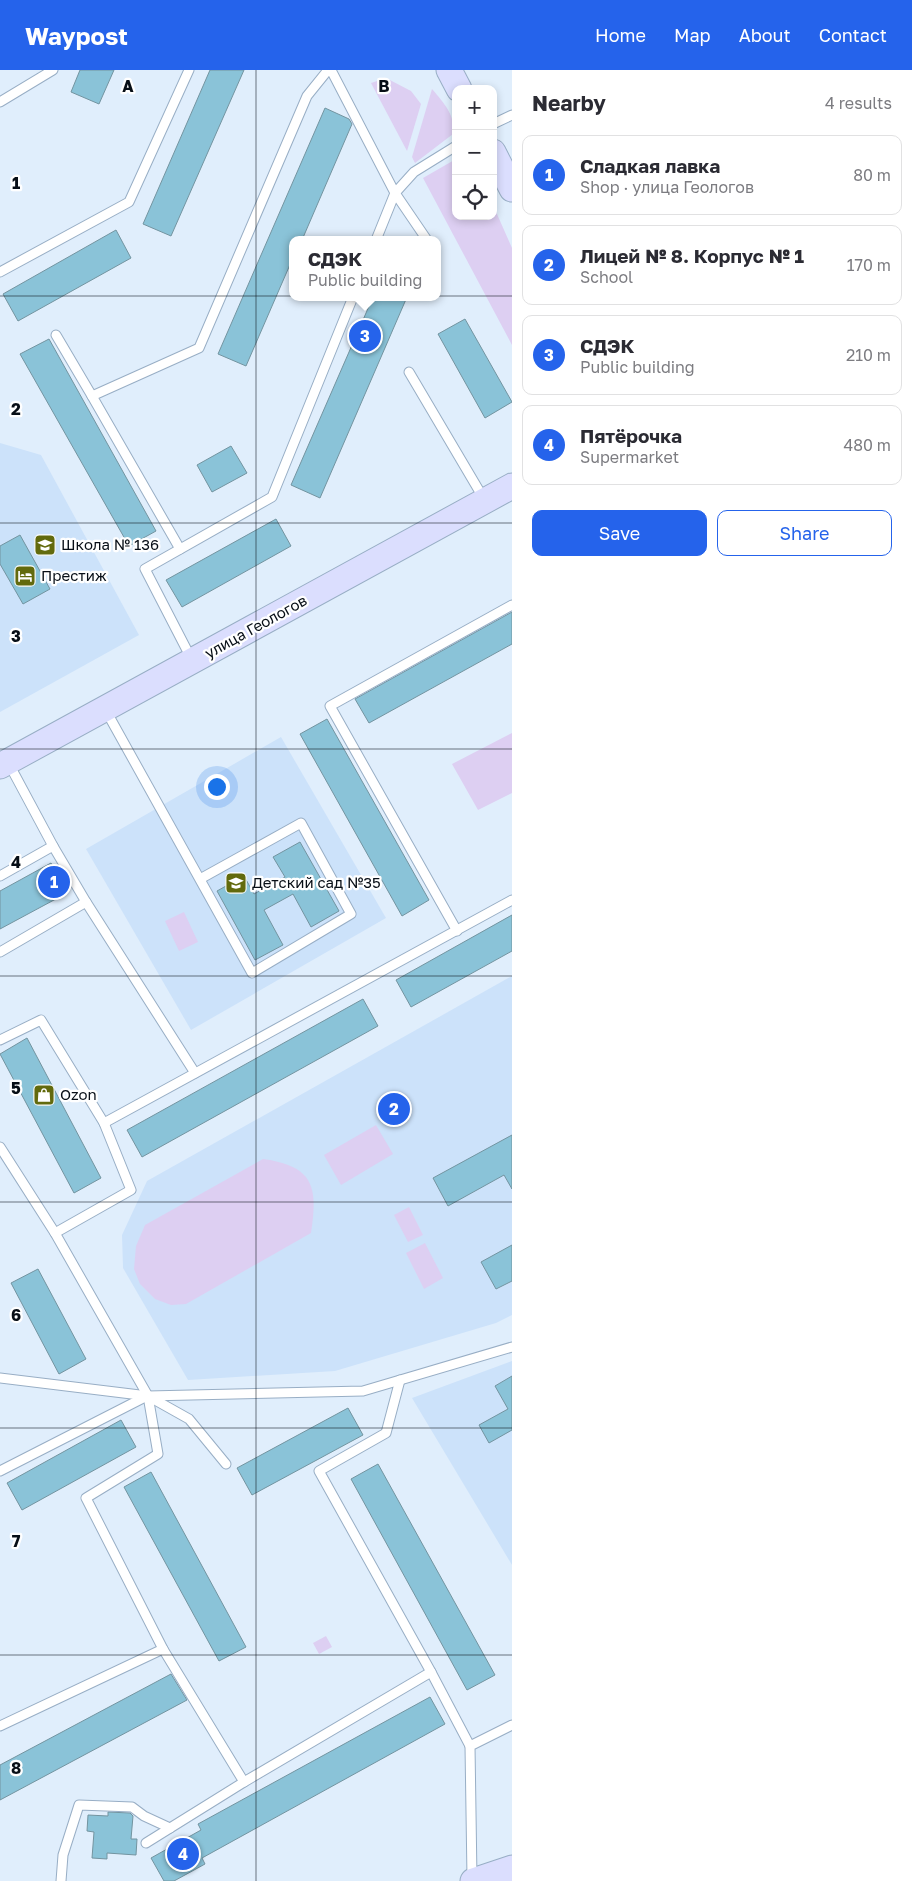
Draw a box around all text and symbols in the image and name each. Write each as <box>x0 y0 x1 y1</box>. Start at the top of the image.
text: Waypost <box>25 21 128 50</box>
text: Home <box>595 24 646 46</box>
text: Map <box>674 24 711 46</box>
text: About <box>739 24 791 46</box>
text: Contact <box>819 24 887 46</box>
text: A <box>122 76 134 96</box>
text: B <box>378 76 390 96</box>
map controls <box>452 85 497 220</box>
button: + <box>452 85 497 130</box>
text: Nearby <box>532 90 606 116</box>
text: 4 results <box>825 93 892 113</box>
button: − <box>452 130 497 175</box>
text: Сладкая лавка <box>580 154 720 177</box>
text: 1 <box>545 165 553 185</box>
text: 80 m <box>853 165 891 185</box>
text: 1 <box>12 173 20 193</box>
button: locate <box>452 175 497 220</box>
text: Shop · улица Геологов <box>580 177 754 197</box>
popup <box>289 236 441 301</box>
text: Лицей № 8. Корпус № 1 <box>580 244 804 267</box>
text: СДЭК <box>308 247 362 270</box>
text: 2 <box>544 255 554 275</box>
text: 170 m <box>847 255 891 275</box>
text: School <box>580 267 633 287</box>
text: Public building <box>308 270 422 290</box>
pin: 3 <box>349 317 381 355</box>
text: СДЭК <box>580 334 635 357</box>
text: 3 <box>544 345 554 365</box>
text: 210 m <box>846 345 891 365</box>
text: Public building <box>580 357 695 377</box>
text: 2 <box>11 399 21 419</box>
text: Пятёрочка <box>580 424 682 447</box>
text: 4 <box>544 435 554 455</box>
text: 480 m <box>843 435 891 455</box>
text: Supermarket <box>580 447 679 467</box>
button: Save <box>532 510 707 556</box>
button: Share <box>717 510 892 556</box>
school or university icon: Школа № 136 <box>33 533 57 557</box>
place label: Школа № 136 <box>61 535 159 553</box>
hotel icon: Престиж <box>13 564 37 588</box>
place label: Престиж <box>41 566 107 584</box>
street label: улица Геологов <box>201 591 310 662</box>
text: 3 <box>11 626 21 646</box>
your location <box>204 774 230 800</box>
text: 4 <box>11 852 21 872</box>
pin: 1 <box>38 863 70 901</box>
school or university icon: Детский сад №35 <box>224 871 248 895</box>
place label: Детский сад №35 <box>252 873 381 891</box>
text: 5 <box>11 1078 21 1098</box>
shop icon: Ozon <box>32 1083 56 1107</box>
place label: Ozon <box>60 1085 97 1103</box>
pin: 2 <box>378 1090 410 1128</box>
text: 6 <box>11 1305 21 1325</box>
text: 7 <box>12 1531 21 1551</box>
text: 8 <box>11 1758 21 1778</box>
pin: 4 <box>167 1835 199 1873</box>

